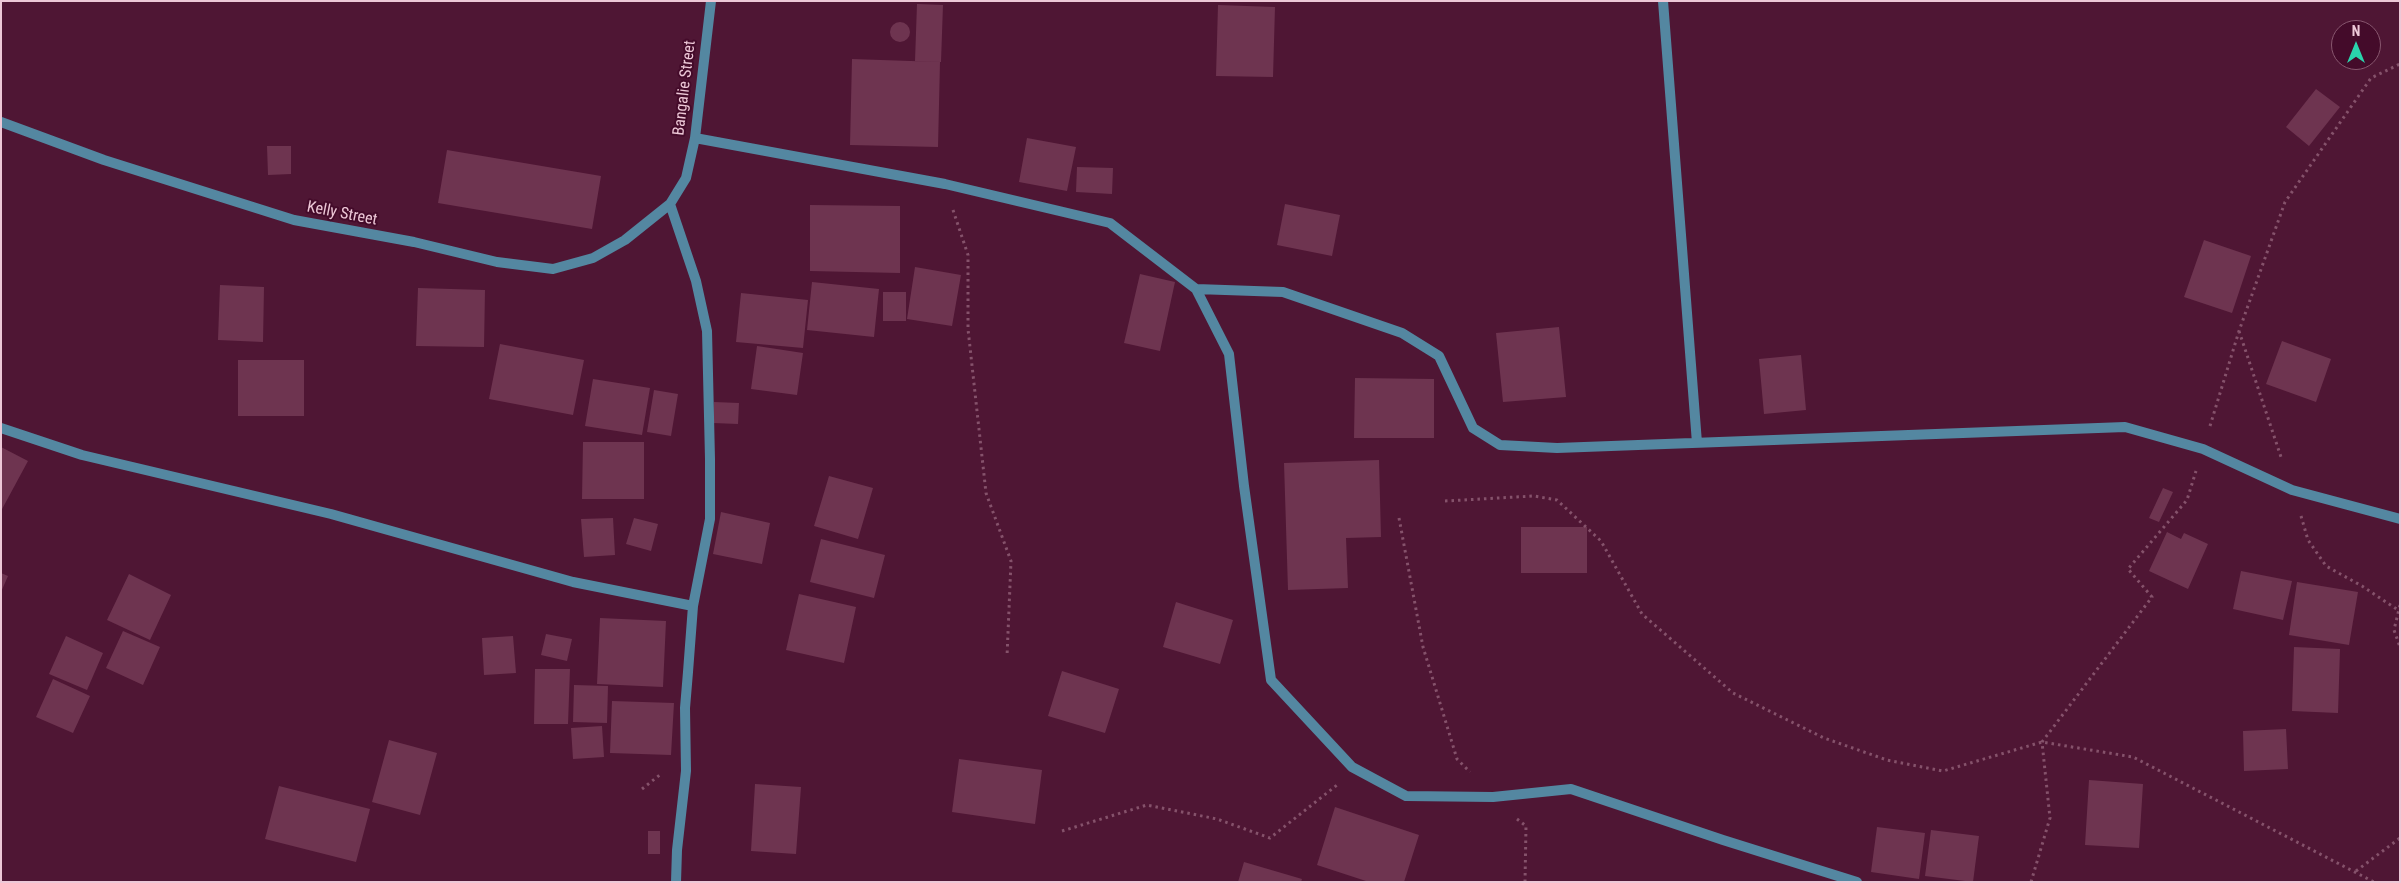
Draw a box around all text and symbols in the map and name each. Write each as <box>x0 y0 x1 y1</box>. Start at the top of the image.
north arrow <box>2331 20 2381 70</box>
text: N <box>2352 23 2360 39</box>
street label: Bangalie Street <box>670 39 700 137</box>
street label: Kelly Street <box>305 198 379 230</box>

